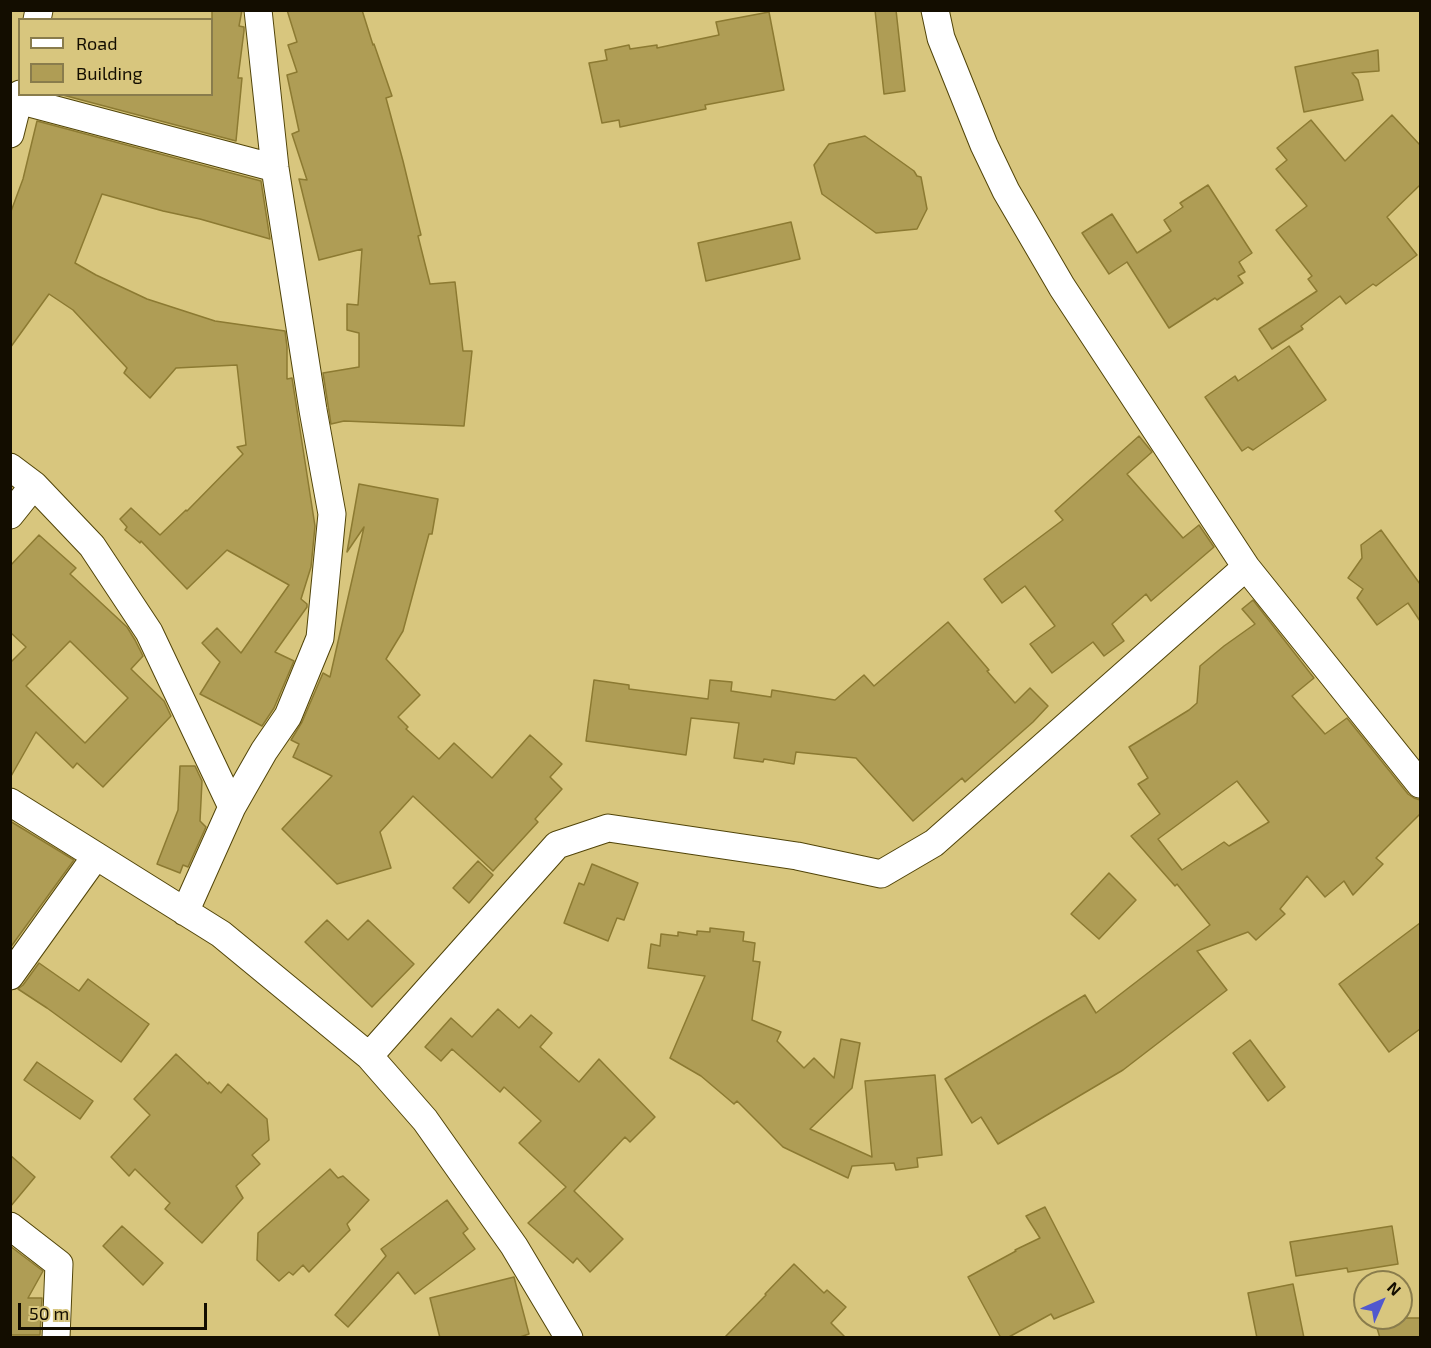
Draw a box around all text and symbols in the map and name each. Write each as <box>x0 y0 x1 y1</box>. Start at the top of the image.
legend <box>18 18 213 96</box>
text: Road <box>76 32 117 54</box>
text: Building <box>76 62 143 84</box>
north arrow <box>1353 1270 1413 1330</box>
text: N <box>1384 1278 1405 1299</box>
scale bar <box>21 1291 210 1329</box>
text: 50 m <box>29 1302 69 1324</box>

